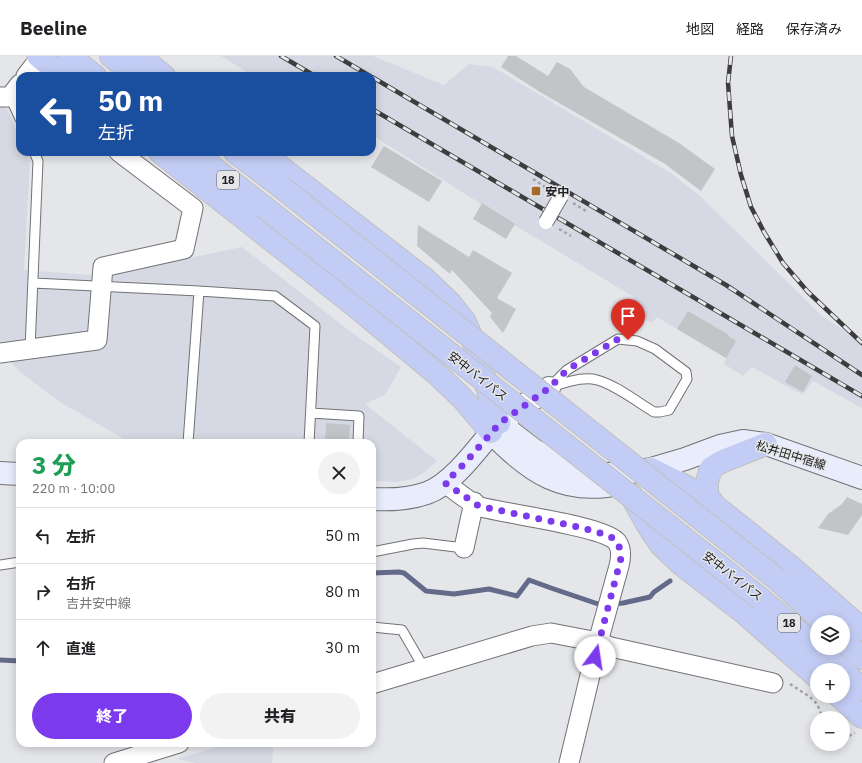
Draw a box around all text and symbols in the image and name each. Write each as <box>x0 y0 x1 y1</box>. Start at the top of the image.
text: Beeline <box>20 16 87 40</box>
text: 地図 <box>686 20 714 38</box>
text: 経路 <box>736 20 764 38</box>
text: 保存済み <box>786 20 842 38</box>
text: 50 m <box>98 82 163 119</box>
icon: left <box>32 88 84 140</box>
text: 左折 <box>98 121 134 144</box>
road number: 18 <box>217 171 239 189</box>
place label: 安中 <box>545 184 569 199</box>
marker: 安中 <box>530 185 542 197</box>
pin <box>611 299 645 340</box>
icon: arrive <box>617 305 639 327</box>
street label: 安中バイパス <box>445 348 511 404</box>
street label: 松井田中宿線 <box>754 437 828 473</box>
text: 3 分 <box>32 449 76 481</box>
button: close <box>318 452 360 494</box>
text: 220 m · 10:00 <box>32 480 115 497</box>
icon: left <box>32 525 54 547</box>
text: 50 m <box>325 526 360 545</box>
text: 左折 <box>66 527 96 546</box>
street label: 安中バイパス <box>700 548 766 604</box>
text: 右折 <box>66 574 96 593</box>
icon: right <box>32 581 54 603</box>
text: 80 m <box>325 582 360 601</box>
text: 吉井安中線 <box>66 595 131 612</box>
road number: 18 <box>778 614 800 632</box>
map controls <box>810 615 850 751</box>
button: layers <box>810 615 850 655</box>
position arrow <box>574 636 616 678</box>
icon: ahead <box>32 637 54 659</box>
text: 30 m <box>325 638 360 657</box>
text: 直進 <box>66 639 96 658</box>
button: + <box>810 663 850 703</box>
button: 終了 <box>32 693 192 739</box>
button: 共有 <box>200 693 360 739</box>
button: − <box>810 711 850 751</box>

